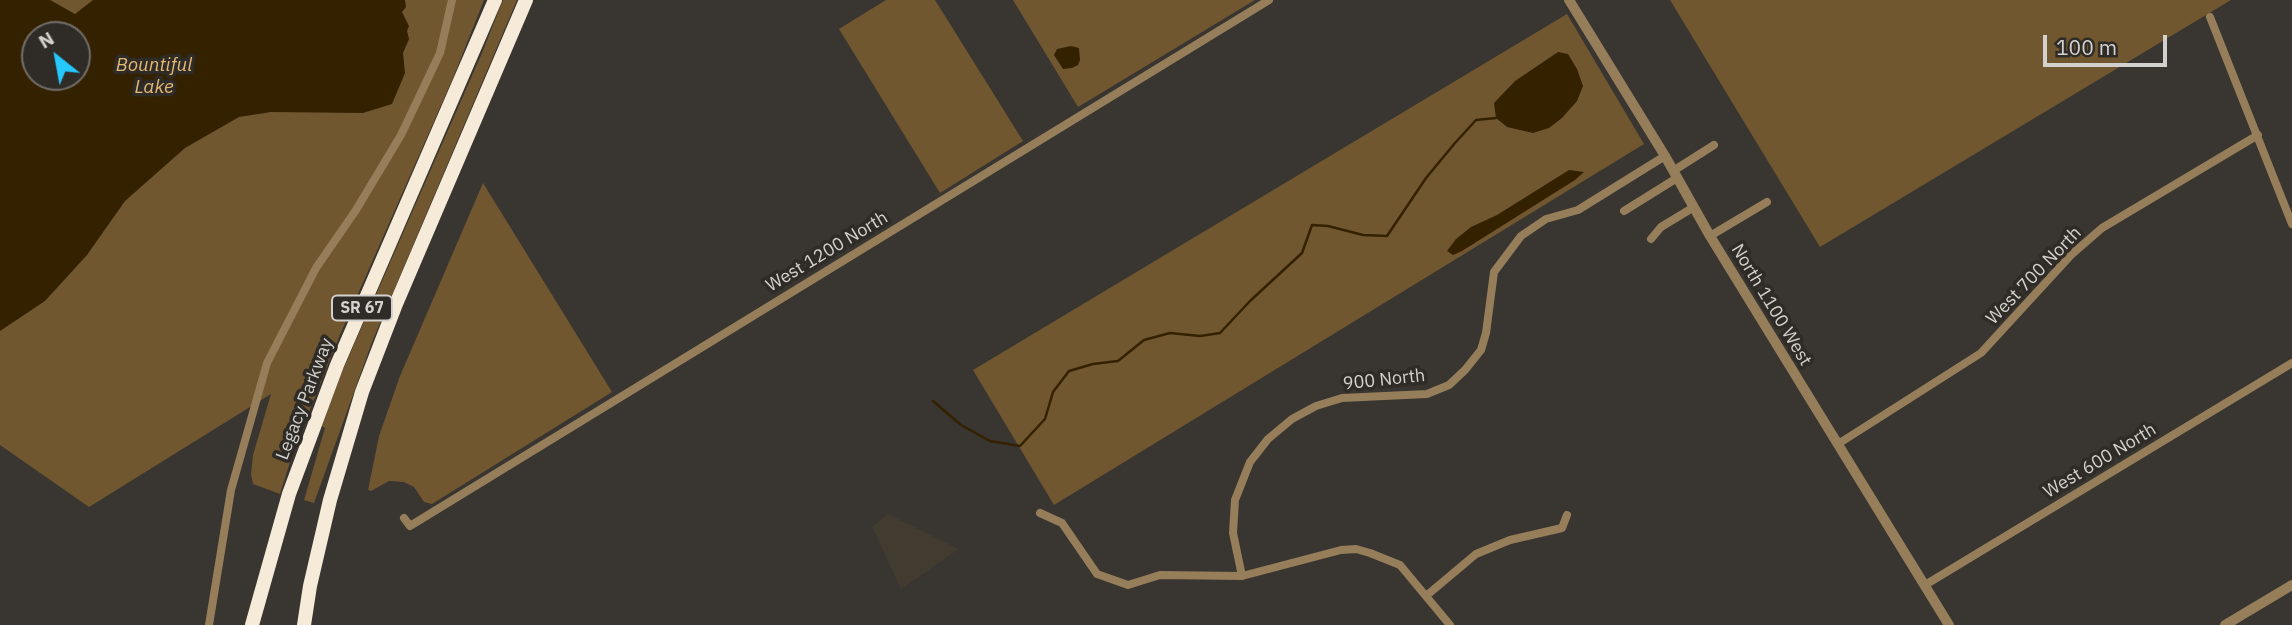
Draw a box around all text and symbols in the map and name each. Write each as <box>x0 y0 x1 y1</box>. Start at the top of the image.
north arrow <box>21 21 91 91</box>
scale bar <box>2047 21 2171 65</box>
text: N <box>34 26 58 54</box>
text: 100 m <box>2056 33 2117 61</box>
water label: Bountiful Lake <box>116 55 192 99</box>
street label: West 1200 North <box>762 207 892 297</box>
street label: West 700 North <box>1982 223 2086 329</box>
street label: North 1100 West <box>1726 240 1816 370</box>
road number: SR 67 <box>332 296 392 320</box>
street label: Legacy Parkway <box>272 335 338 463</box>
street label: 900 North <box>1342 365 1426 395</box>
street label: West 600 North <box>2040 419 2160 503</box>

